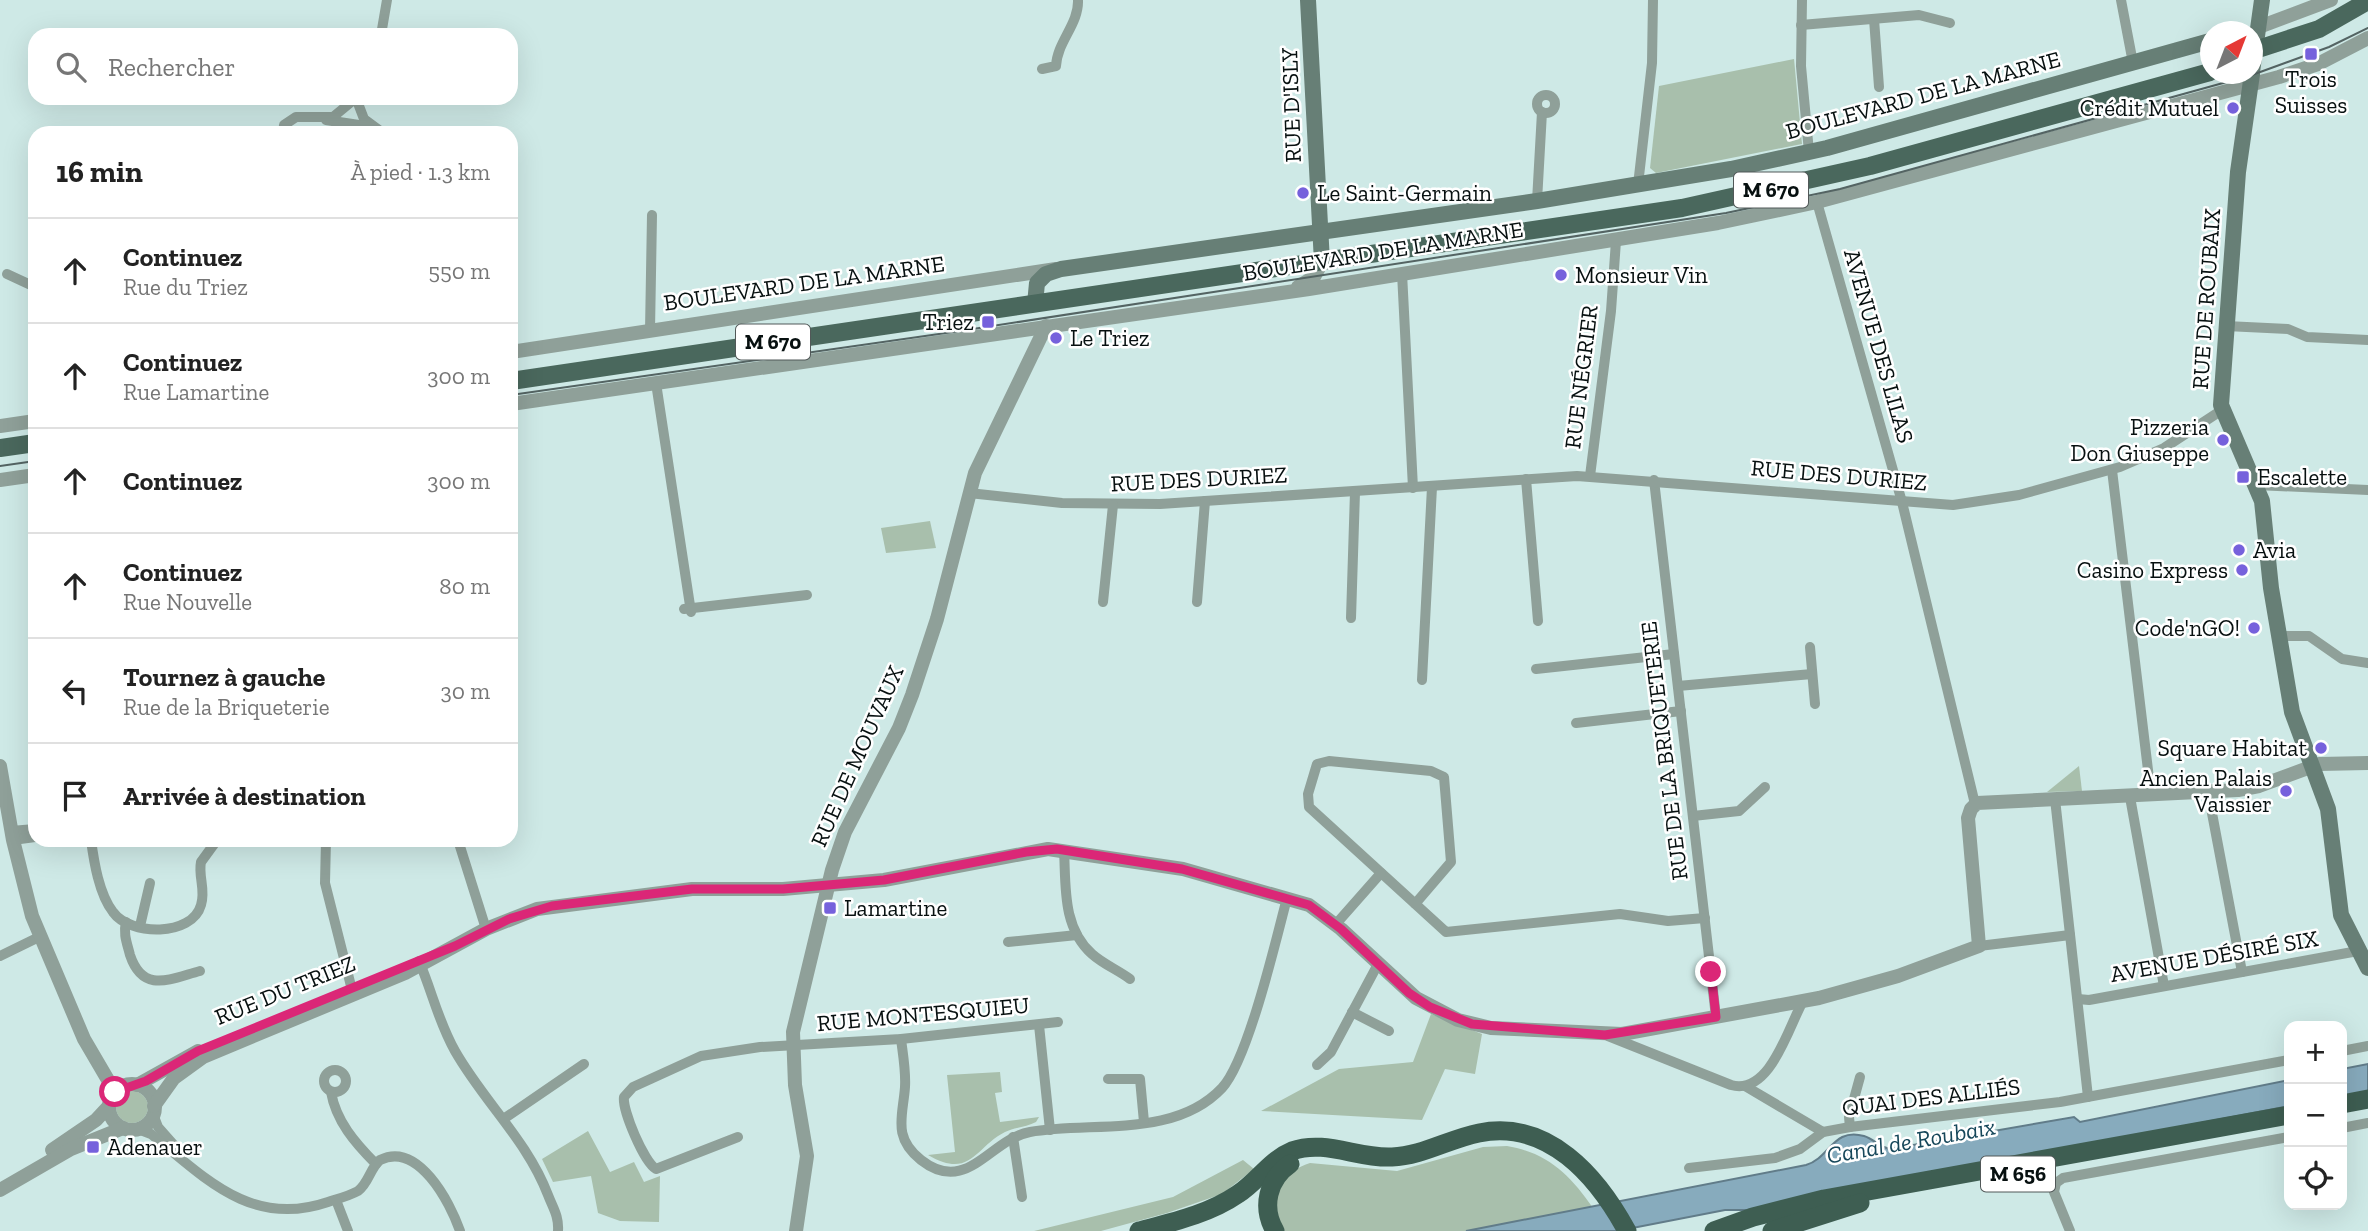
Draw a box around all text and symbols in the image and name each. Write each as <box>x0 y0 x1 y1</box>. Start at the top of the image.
north arrow <box>2200 21 2263 84</box>
search box <box>28 28 518 105</box>
street label: BOULEVARD DE LA MARNE <box>1783 45 2063 145</box>
street label: RUE D'ISLY <box>1275 46 1307 163</box>
marker: Trois Suisses <box>2303 46 2319 62</box>
icon: search <box>52 48 90 86</box>
text: Rechercher <box>108 51 235 83</box>
place label: Trois Suisses <box>2275 65 2347 119</box>
place label: Crédit Mutuel <box>2080 94 2219 122</box>
marker: Crédit Mutuel <box>2225 100 2241 116</box>
text: 16 min <box>56 154 143 190</box>
text: À pied · 1.3 km <box>351 158 490 186</box>
road number: M 670 <box>1734 172 1808 208</box>
place label: Le Saint-Germain <box>1317 179 1492 207</box>
marker: Le Saint-Germain <box>1295 185 1311 201</box>
street label: RUE DE ROUBAIX <box>2186 207 2226 390</box>
street label: BOULEVARD DE LA MARNE <box>1241 215 1525 287</box>
text: Continuez <box>123 241 242 273</box>
street label: AVENUE DES LILAS <box>1838 246 1920 446</box>
street label: BOULEVARD DE LA MARNE <box>662 249 946 317</box>
icon: ahead <box>56 252 94 290</box>
text: 550 m <box>428 257 490 285</box>
place label: Monsieur Vin <box>1575 261 1708 289</box>
marker: Monsieur Vin <box>1553 267 1569 283</box>
text: Rue du Triez <box>123 273 248 301</box>
street label: RUE NÉGRIER <box>1558 303 1604 451</box>
place label: Triez <box>923 308 974 336</box>
marker: Triez <box>980 314 996 330</box>
road number: M 670 <box>736 324 810 360</box>
place label: Le Triez <box>1070 324 1150 352</box>
marker: Le Triez <box>1048 330 1064 346</box>
text: Continuez <box>123 346 242 378</box>
icon: ahead <box>56 357 94 395</box>
text: 300 m <box>427 362 490 390</box>
text: Rue Lamartine <box>123 378 269 406</box>
place label: Pizzeria Don Giuseppe <box>2070 413 2209 467</box>
marker: Pizzeria Don Giuseppe <box>2215 432 2231 448</box>
street label: RUE DES DURIEZ <box>1750 453 1928 497</box>
street label: RUE DES DURIEZ <box>1110 460 1288 498</box>
icon: ahead <box>56 462 94 500</box>
place label: Escalette <box>2257 463 2347 491</box>
text: Continuez <box>123 465 242 497</box>
text: 300 m <box>427 467 490 495</box>
marker: Escalette <box>2235 469 2251 485</box>
place label: Avia <box>2253 536 2296 564</box>
marker: Avia <box>2231 542 2247 558</box>
text: Continuez <box>123 556 242 588</box>
place label: Casino Express <box>2077 556 2228 584</box>
marker: Casino Express <box>2234 562 2250 578</box>
icon: ahead <box>56 567 94 605</box>
text: 80 m <box>439 572 490 600</box>
text: Rue Nouvelle <box>123 588 252 616</box>
place label: Code'nGO! <box>2135 614 2240 642</box>
street label: RUE DE LA BRIQUETERIE <box>1634 620 1694 882</box>
marker: Code'nGO! <box>2246 620 2262 636</box>
text: Tournez à gauche <box>123 661 325 693</box>
street label: RUE DE MOUVAUX <box>805 661 910 851</box>
icon: left <box>56 672 94 710</box>
text: 30 m <box>440 677 490 705</box>
text: Rue de la Briqueterie <box>123 693 329 721</box>
place label: Square Habitat <box>2158 734 2307 762</box>
marker: Square Habitat <box>2313 740 2329 756</box>
place label: Ancien Palais Vaissier <box>2140 764 2272 818</box>
icon: arrive <box>56 777 94 815</box>
text: Arrivée à destination <box>123 780 366 812</box>
marker: Ancien Palais Vaissier <box>2278 783 2294 799</box>
place label: Lamartine <box>844 894 947 922</box>
marker: Lamartine <box>822 900 838 916</box>
street label: AVENUE DÉSIRÉ SIX <box>2108 924 2320 988</box>
street label: RUE DU TRIEZ <box>211 949 359 1031</box>
route end <box>1695 956 1726 987</box>
street label: RUE MONTESQUIEU <box>816 991 1030 1037</box>
map controls <box>2284 1021 2347 1210</box>
button: + <box>2284 1021 2347 1084</box>
street label: QUAI DES ALLIÉS <box>1840 1072 2022 1122</box>
route start <box>99 1076 130 1107</box>
button: − <box>2284 1084 2347 1147</box>
water label: Canal de Roubaix <box>1824 1111 1998 1170</box>
place label: Adenauer <box>107 1133 203 1161</box>
marker: Adenauer <box>85 1139 101 1155</box>
button: locate <box>2284 1147 2347 1210</box>
road number: M 656 <box>1981 1156 2055 1192</box>

